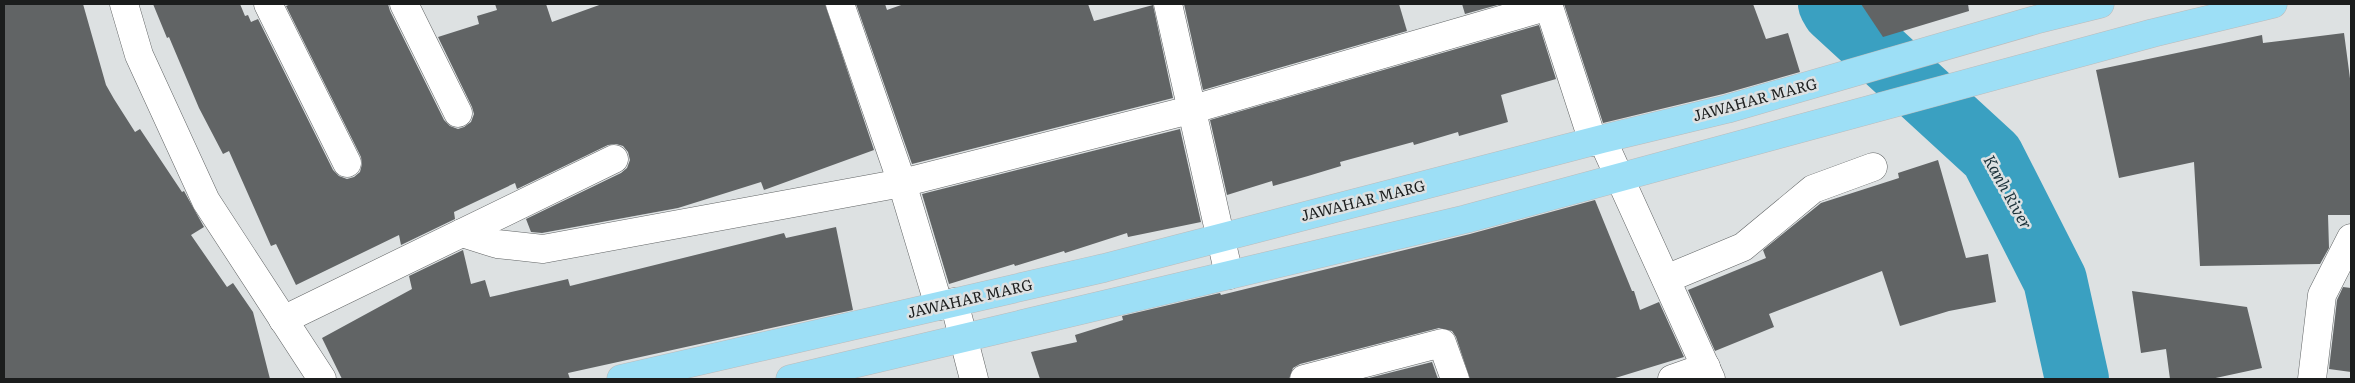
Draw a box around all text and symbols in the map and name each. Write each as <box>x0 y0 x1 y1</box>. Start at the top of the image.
street label: JAWAHAR MARG <box>1690 71 1819 126</box>
water label: Kanh River <box>1979 150 2039 233</box>
street label: JAWAHAR MARG <box>1298 173 1427 226</box>
street label: JAWAHAR MARG <box>905 272 1035 323</box>

